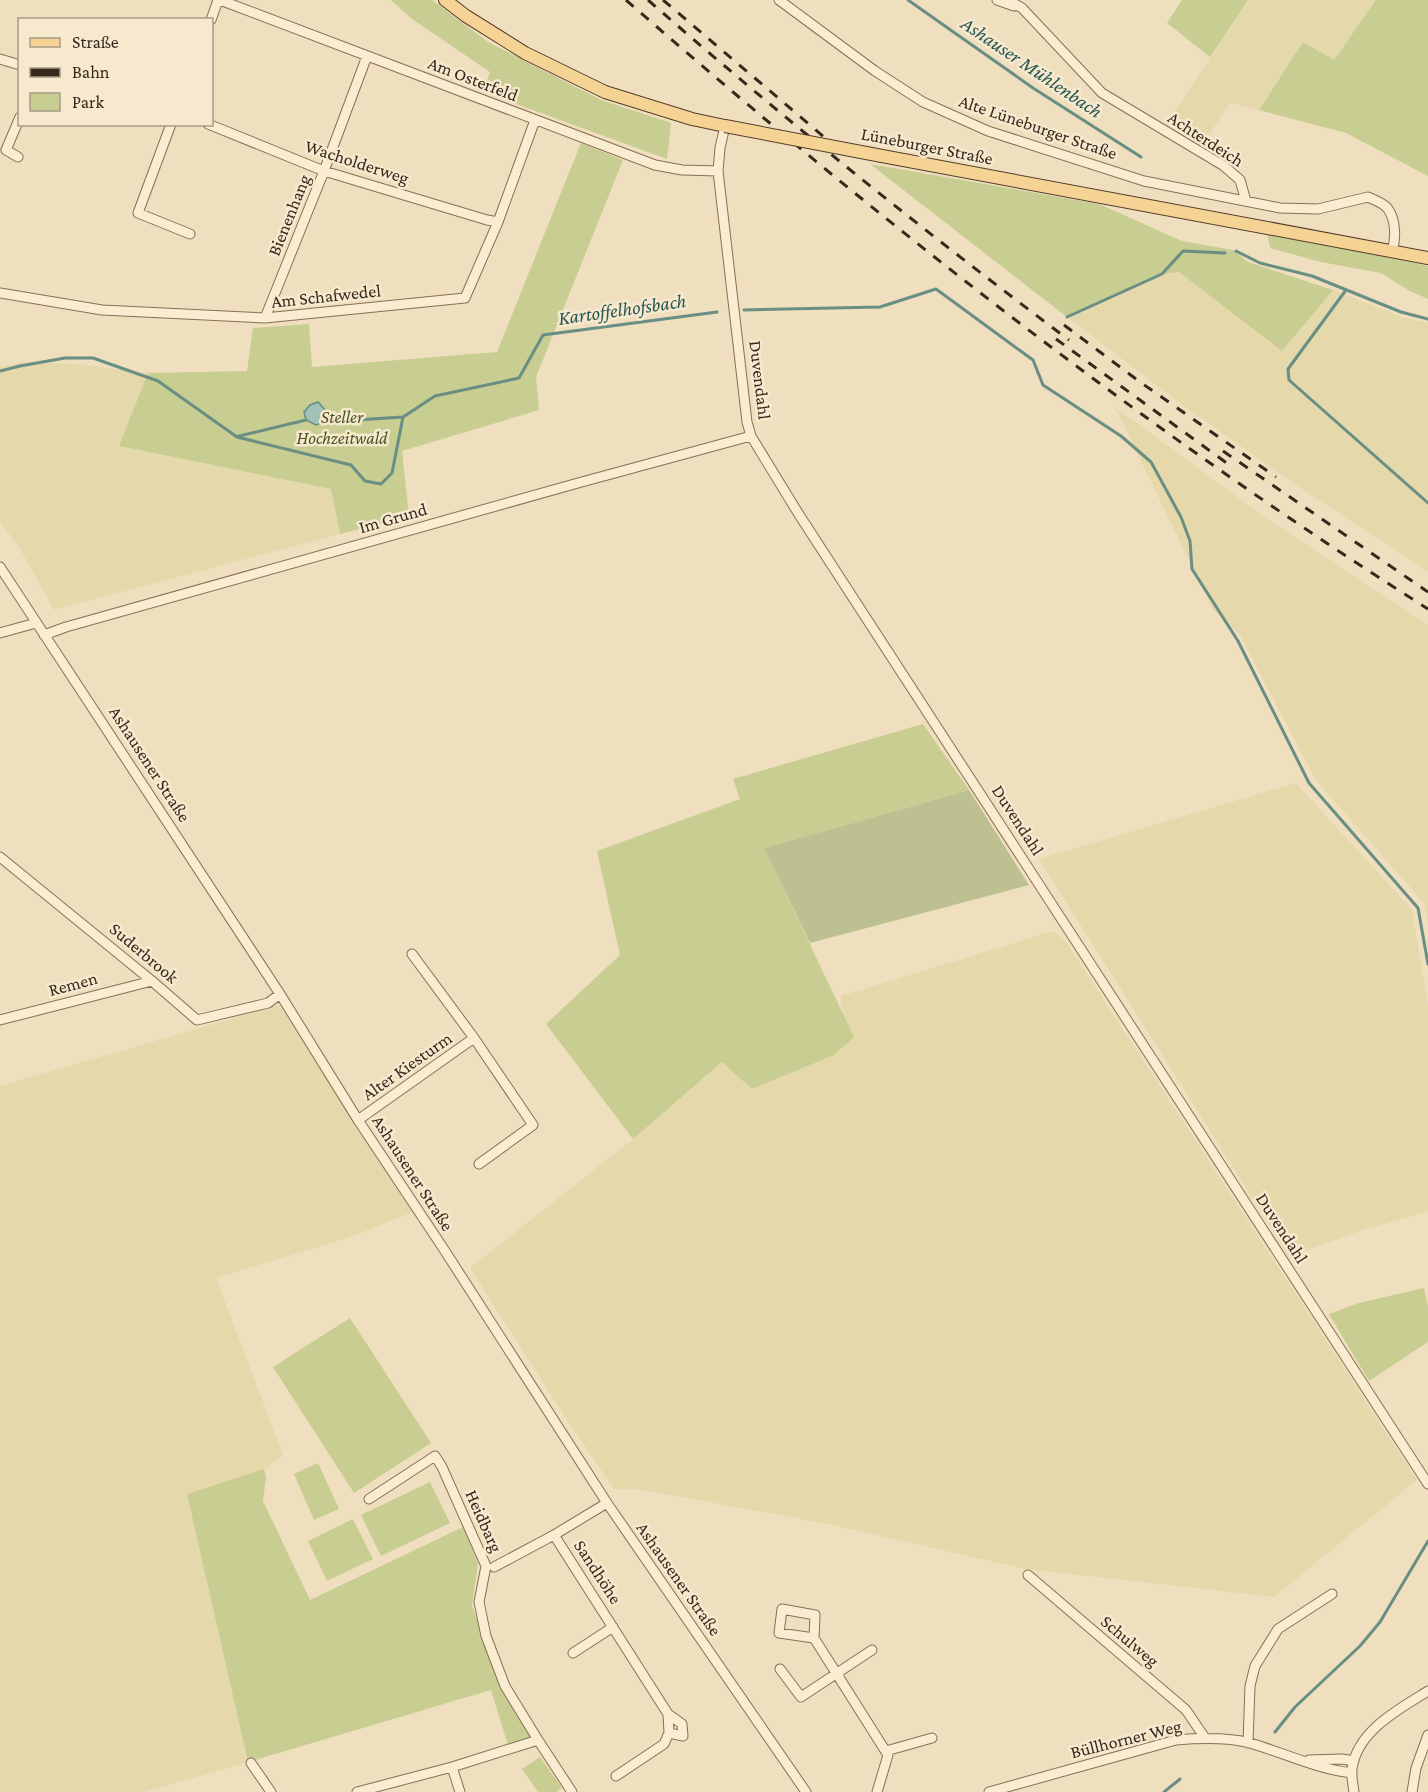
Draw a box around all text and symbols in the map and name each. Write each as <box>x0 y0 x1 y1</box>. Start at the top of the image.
water label: Ashauser Mühlenbach <box>957 11 1106 122</box>
legend <box>18 18 213 126</box>
text: Straße <box>72 32 119 52</box>
street label: Am Osterfeld <box>425 53 521 105</box>
text: Bahn <box>72 62 110 82</box>
street label: Alte Lüneburger Straße <box>956 91 1120 163</box>
text: Park <box>72 92 104 112</box>
street label: Achterdeich <box>1164 107 1248 171</box>
street label: Lüneburger Straße <box>859 123 995 169</box>
street label: Wacholderweg <box>302 136 412 188</box>
street label: Bienenhang <box>264 171 315 259</box>
street label: Am Schafwedel <box>270 280 382 312</box>
water label: Kartoffelhofsbach <box>557 289 688 330</box>
street label: Duvendahl <box>745 339 775 421</box>
park label: Steller Hochzeitwald <box>296 407 388 448</box>
street label: Im Grund <box>357 499 430 537</box>
street label: Ashausener Straße <box>105 702 195 826</box>
street label: Duvendahl <box>988 781 1048 859</box>
street label: Suderbrook <box>106 919 183 988</box>
street label: Remen <box>46 968 100 1000</box>
street label: Alter Kiesturm <box>358 1027 456 1104</box>
street label: Ashausener Straße <box>368 1111 458 1235</box>
street label: Duvendahl <box>1252 1189 1312 1267</box>
street label: Heidbarg <box>461 1487 507 1556</box>
street label: Ashausener Straße <box>632 1518 726 1640</box>
street label: Sandhöhe <box>570 1536 626 1608</box>
street label: Schulweg <box>1097 1611 1163 1671</box>
street label: Büllhorner Weg <box>1068 1715 1184 1762</box>

